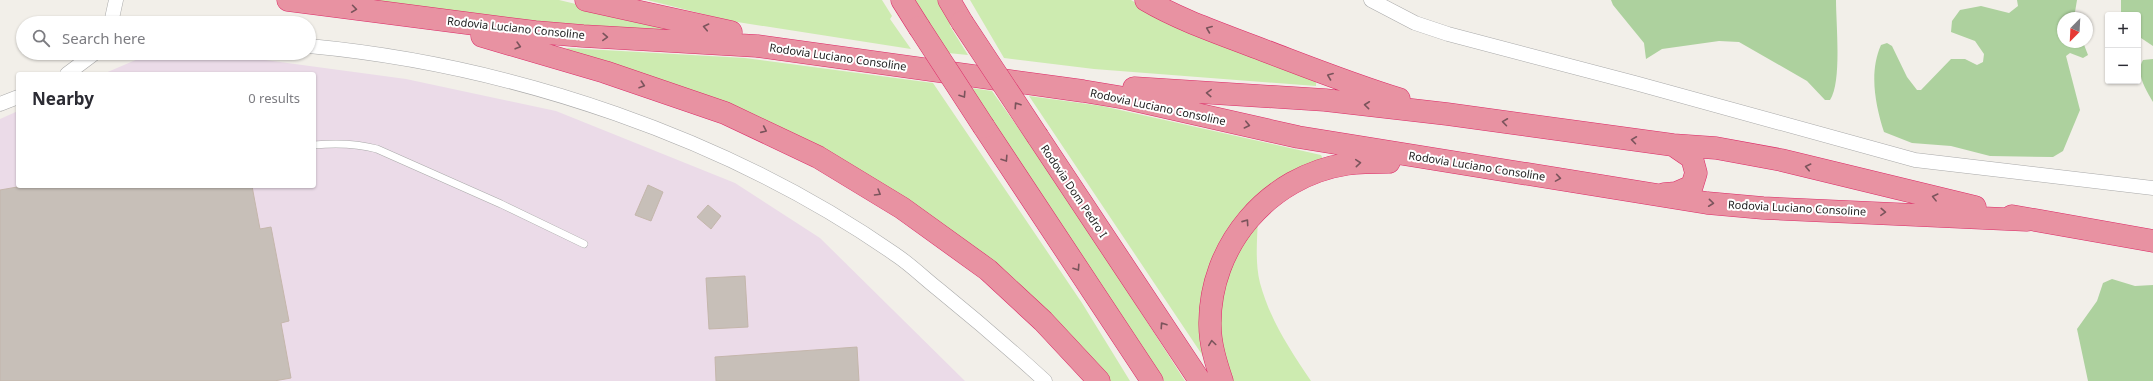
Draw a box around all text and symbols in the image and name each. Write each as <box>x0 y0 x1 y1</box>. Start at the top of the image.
one-way arrow <box>351 4 357 13</box>
north arrow <box>2057 12 2093 48</box>
map controls <box>2105 12 2141 84</box>
button: + <box>2105 12 2141 48</box>
street label: Rodovia Luciano Consoline <box>446 13 586 42</box>
search box <box>16 16 316 60</box>
one-way arrow <box>703 24 709 32</box>
one-way arrow <box>1206 25 1213 33</box>
icon: search <box>30 27 52 49</box>
text: Search here <box>62 28 145 48</box>
one-way arrow <box>602 33 608 41</box>
street label: Rodovia Luciano Consoline <box>769 39 908 74</box>
one-way arrow <box>514 41 521 50</box>
button: − <box>2105 48 2141 84</box>
one-way arrow <box>1327 73 1334 81</box>
one-way arrow <box>639 80 646 88</box>
street label: Rodovia Luciano Consoline <box>1089 85 1227 128</box>
text: Nearby <box>32 87 94 110</box>
one-way arrow <box>1206 88 1212 97</box>
text: 0 results <box>248 89 300 107</box>
one-way arrow <box>958 91 966 98</box>
one-way arrow <box>1364 101 1370 110</box>
one-way arrow <box>1014 102 1021 109</box>
one-way arrow <box>1502 118 1508 127</box>
one-way arrow <box>1243 120 1250 129</box>
one-way arrow <box>760 126 767 134</box>
one-way arrow <box>1631 136 1637 145</box>
street label: Rodovia Dom Pedro I <box>1038 141 1111 240</box>
street label: Rodovia Luciano Consoline <box>1408 147 1547 184</box>
one-way arrow <box>1000 155 1008 162</box>
one-way arrow <box>1355 158 1361 167</box>
one-way arrow <box>1805 163 1812 171</box>
one-way arrow <box>1555 173 1561 182</box>
one-way arrow <box>874 189 881 196</box>
one-way arrow <box>1931 193 1938 202</box>
street label: Rodovia Luciano Consoline <box>1728 196 1866 219</box>
one-way arrow <box>1708 199 1714 208</box>
one-way arrow <box>1880 208 1886 216</box>
one-way arrow <box>1241 219 1248 226</box>
one-way arrow <box>1072 264 1079 271</box>
one-way arrow <box>1160 322 1168 329</box>
one-way arrow <box>1208 340 1217 346</box>

